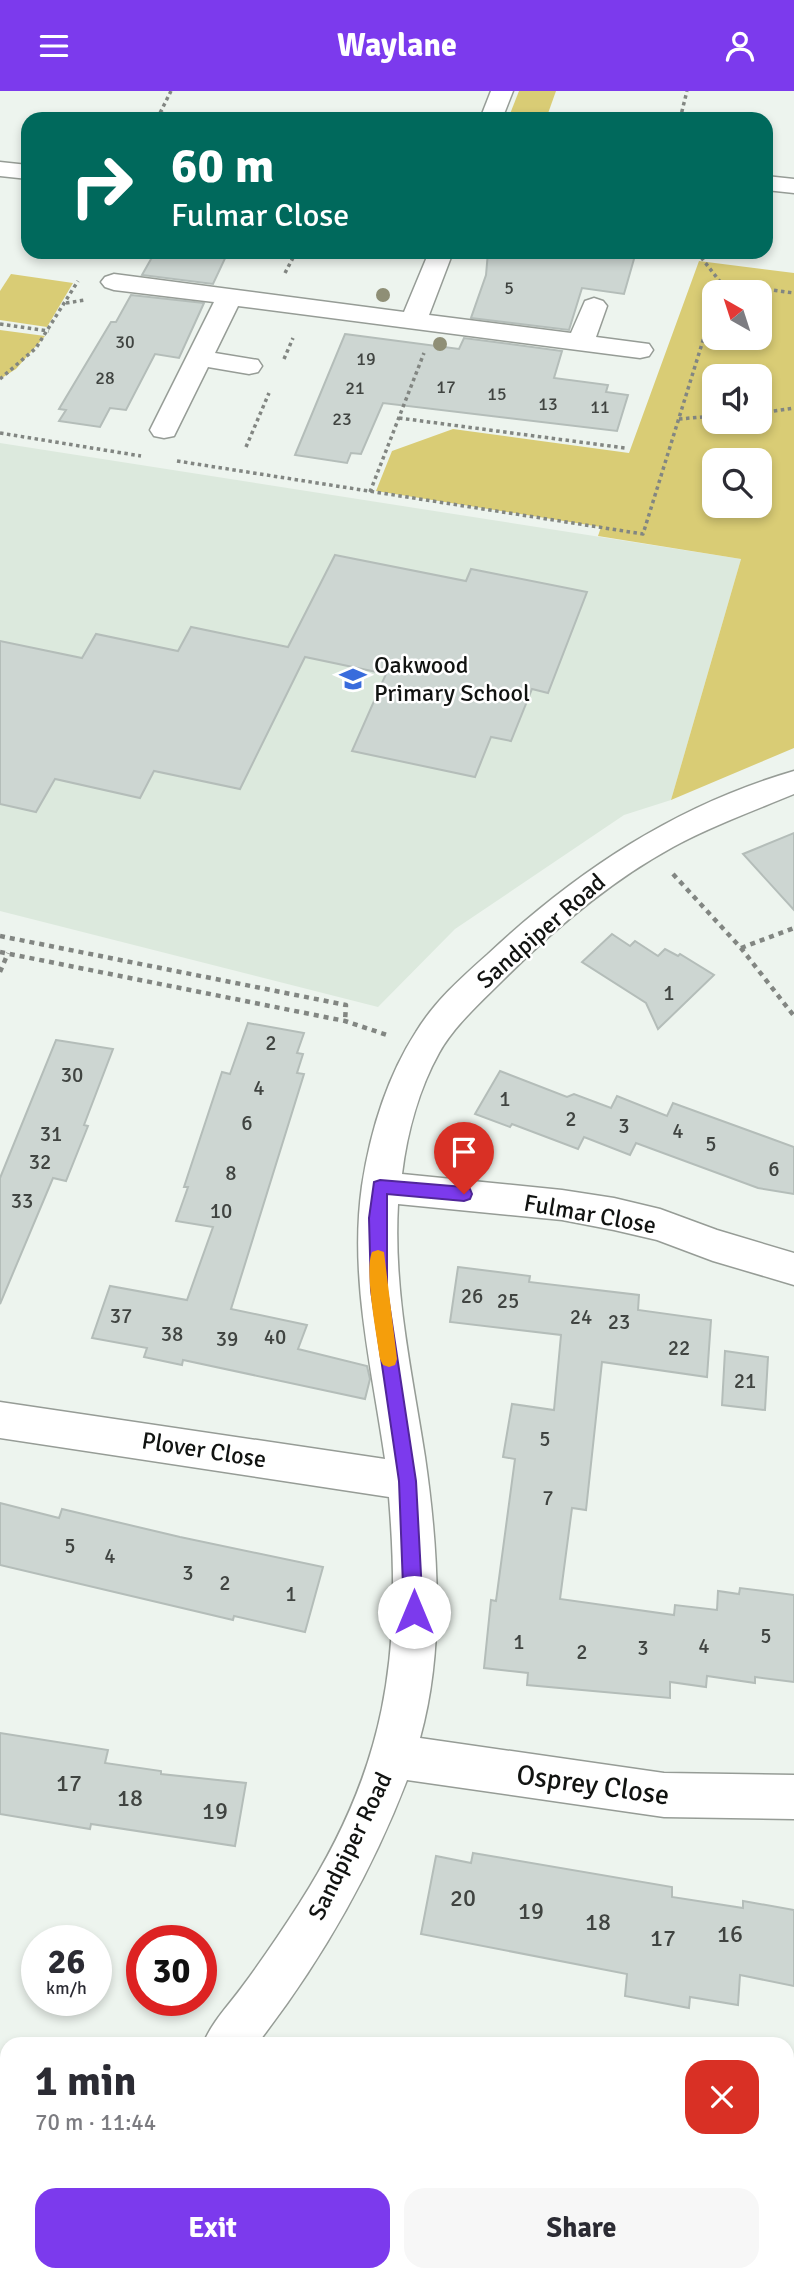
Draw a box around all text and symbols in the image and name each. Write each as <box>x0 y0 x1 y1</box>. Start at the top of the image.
text: Waylane <box>337 26 457 65</box>
icon: menu <box>35 27 73 65</box>
icon: person <box>721 27 759 65</box>
text: 60 m <box>171 136 274 196</box>
icon: right <box>56 140 147 231</box>
text: Fulmar Close <box>171 196 349 235</box>
house number: 5 <box>504 277 514 299</box>
north arrow <box>702 280 772 350</box>
map controls <box>702 280 772 518</box>
house number: 30 <box>115 331 135 353</box>
house number: 19 <box>356 348 376 370</box>
button: sound <box>702 364 772 434</box>
house number: 28 <box>95 367 115 389</box>
house number: 17 <box>436 376 456 398</box>
house number: 21 <box>345 377 365 399</box>
house number: 15 <box>487 383 507 405</box>
house number: 13 <box>538 393 558 415</box>
house number: 11 <box>590 396 610 418</box>
house number: 23 <box>332 408 352 430</box>
button: search <box>702 448 772 518</box>
place label: Oakwood Primary School <box>374 650 530 708</box>
school or university icon: Oakwood Primary School <box>338 664 368 694</box>
street label: Sandpiper Road <box>470 867 612 995</box>
house number: 1 <box>663 980 675 1006</box>
house number: 2 <box>265 1030 277 1056</box>
house number: 30 <box>61 1062 83 1088</box>
house number: 4 <box>253 1075 265 1101</box>
house number: 1 <box>499 1086 511 1112</box>
house number: 2 <box>565 1106 577 1132</box>
house number: 6 <box>241 1110 253 1136</box>
house number: 3 <box>618 1113 630 1139</box>
house number: 4 <box>672 1118 684 1144</box>
house number: 31 <box>40 1121 62 1147</box>
pin <box>434 1122 494 1194</box>
house number: 5 <box>705 1131 717 1157</box>
icon: arrive <box>445 1133 483 1171</box>
house number: 32 <box>29 1149 51 1175</box>
house number: 6 <box>768 1156 780 1182</box>
house number: 8 <box>225 1160 237 1186</box>
house number: 33 <box>11 1188 33 1214</box>
street label: Fulmar Close <box>522 1188 658 1240</box>
house number: 10 <box>210 1198 232 1224</box>
house number: 26 <box>461 1283 483 1309</box>
house number: 25 <box>497 1288 519 1314</box>
house number: 37 <box>110 1303 132 1329</box>
house number: 24 <box>570 1304 592 1330</box>
house number: 23 <box>608 1309 630 1335</box>
house number: 38 <box>161 1321 183 1347</box>
house number: 40 <box>264 1324 286 1350</box>
house number: 39 <box>216 1326 238 1352</box>
house number: 22 <box>668 1335 690 1361</box>
house number: 21 <box>734 1368 756 1394</box>
street label: Plover Close <box>140 1425 268 1475</box>
house number: 5 <box>539 1426 551 1452</box>
house number: 7 <box>542 1485 554 1511</box>
house number: 5 <box>64 1533 76 1559</box>
house number: 4 <box>104 1543 116 1569</box>
house number: 3 <box>182 1560 194 1586</box>
house number: 2 <box>219 1570 231 1596</box>
position arrow <box>377 1575 451 1649</box>
house number: 1 <box>285 1581 297 1607</box>
house number: 5 <box>760 1623 772 1649</box>
house number: 1 <box>513 1629 525 1655</box>
house number: 4 <box>698 1633 710 1659</box>
house number: 3 <box>637 1635 649 1661</box>
house number: 2 <box>576 1639 588 1665</box>
street label: Osprey Close <box>514 1757 671 1813</box>
street label: Sandpiper Road <box>301 1767 399 1925</box>
house number: 17 <box>56 1768 82 1798</box>
house number: 18 <box>117 1783 143 1813</box>
house number: 19 <box>202 1796 228 1826</box>
house number: 20 <box>450 1883 476 1913</box>
house number: 19 <box>518 1896 544 1926</box>
house number: 18 <box>585 1907 611 1937</box>
house number: 16 <box>717 1919 743 1949</box>
house number: 17 <box>650 1923 676 1953</box>
speed limit sign: 30 <box>126 1925 217 2016</box>
text: 26 <box>48 1940 85 1983</box>
text: km/h <box>46 1977 87 1999</box>
text: 1 min <box>35 2056 136 2107</box>
button: close <box>685 2060 759 2134</box>
text: 70 m · 11:44 <box>35 2108 156 2137</box>
button: Exit <box>35 2188 390 2268</box>
button: Share <box>404 2188 759 2268</box>

